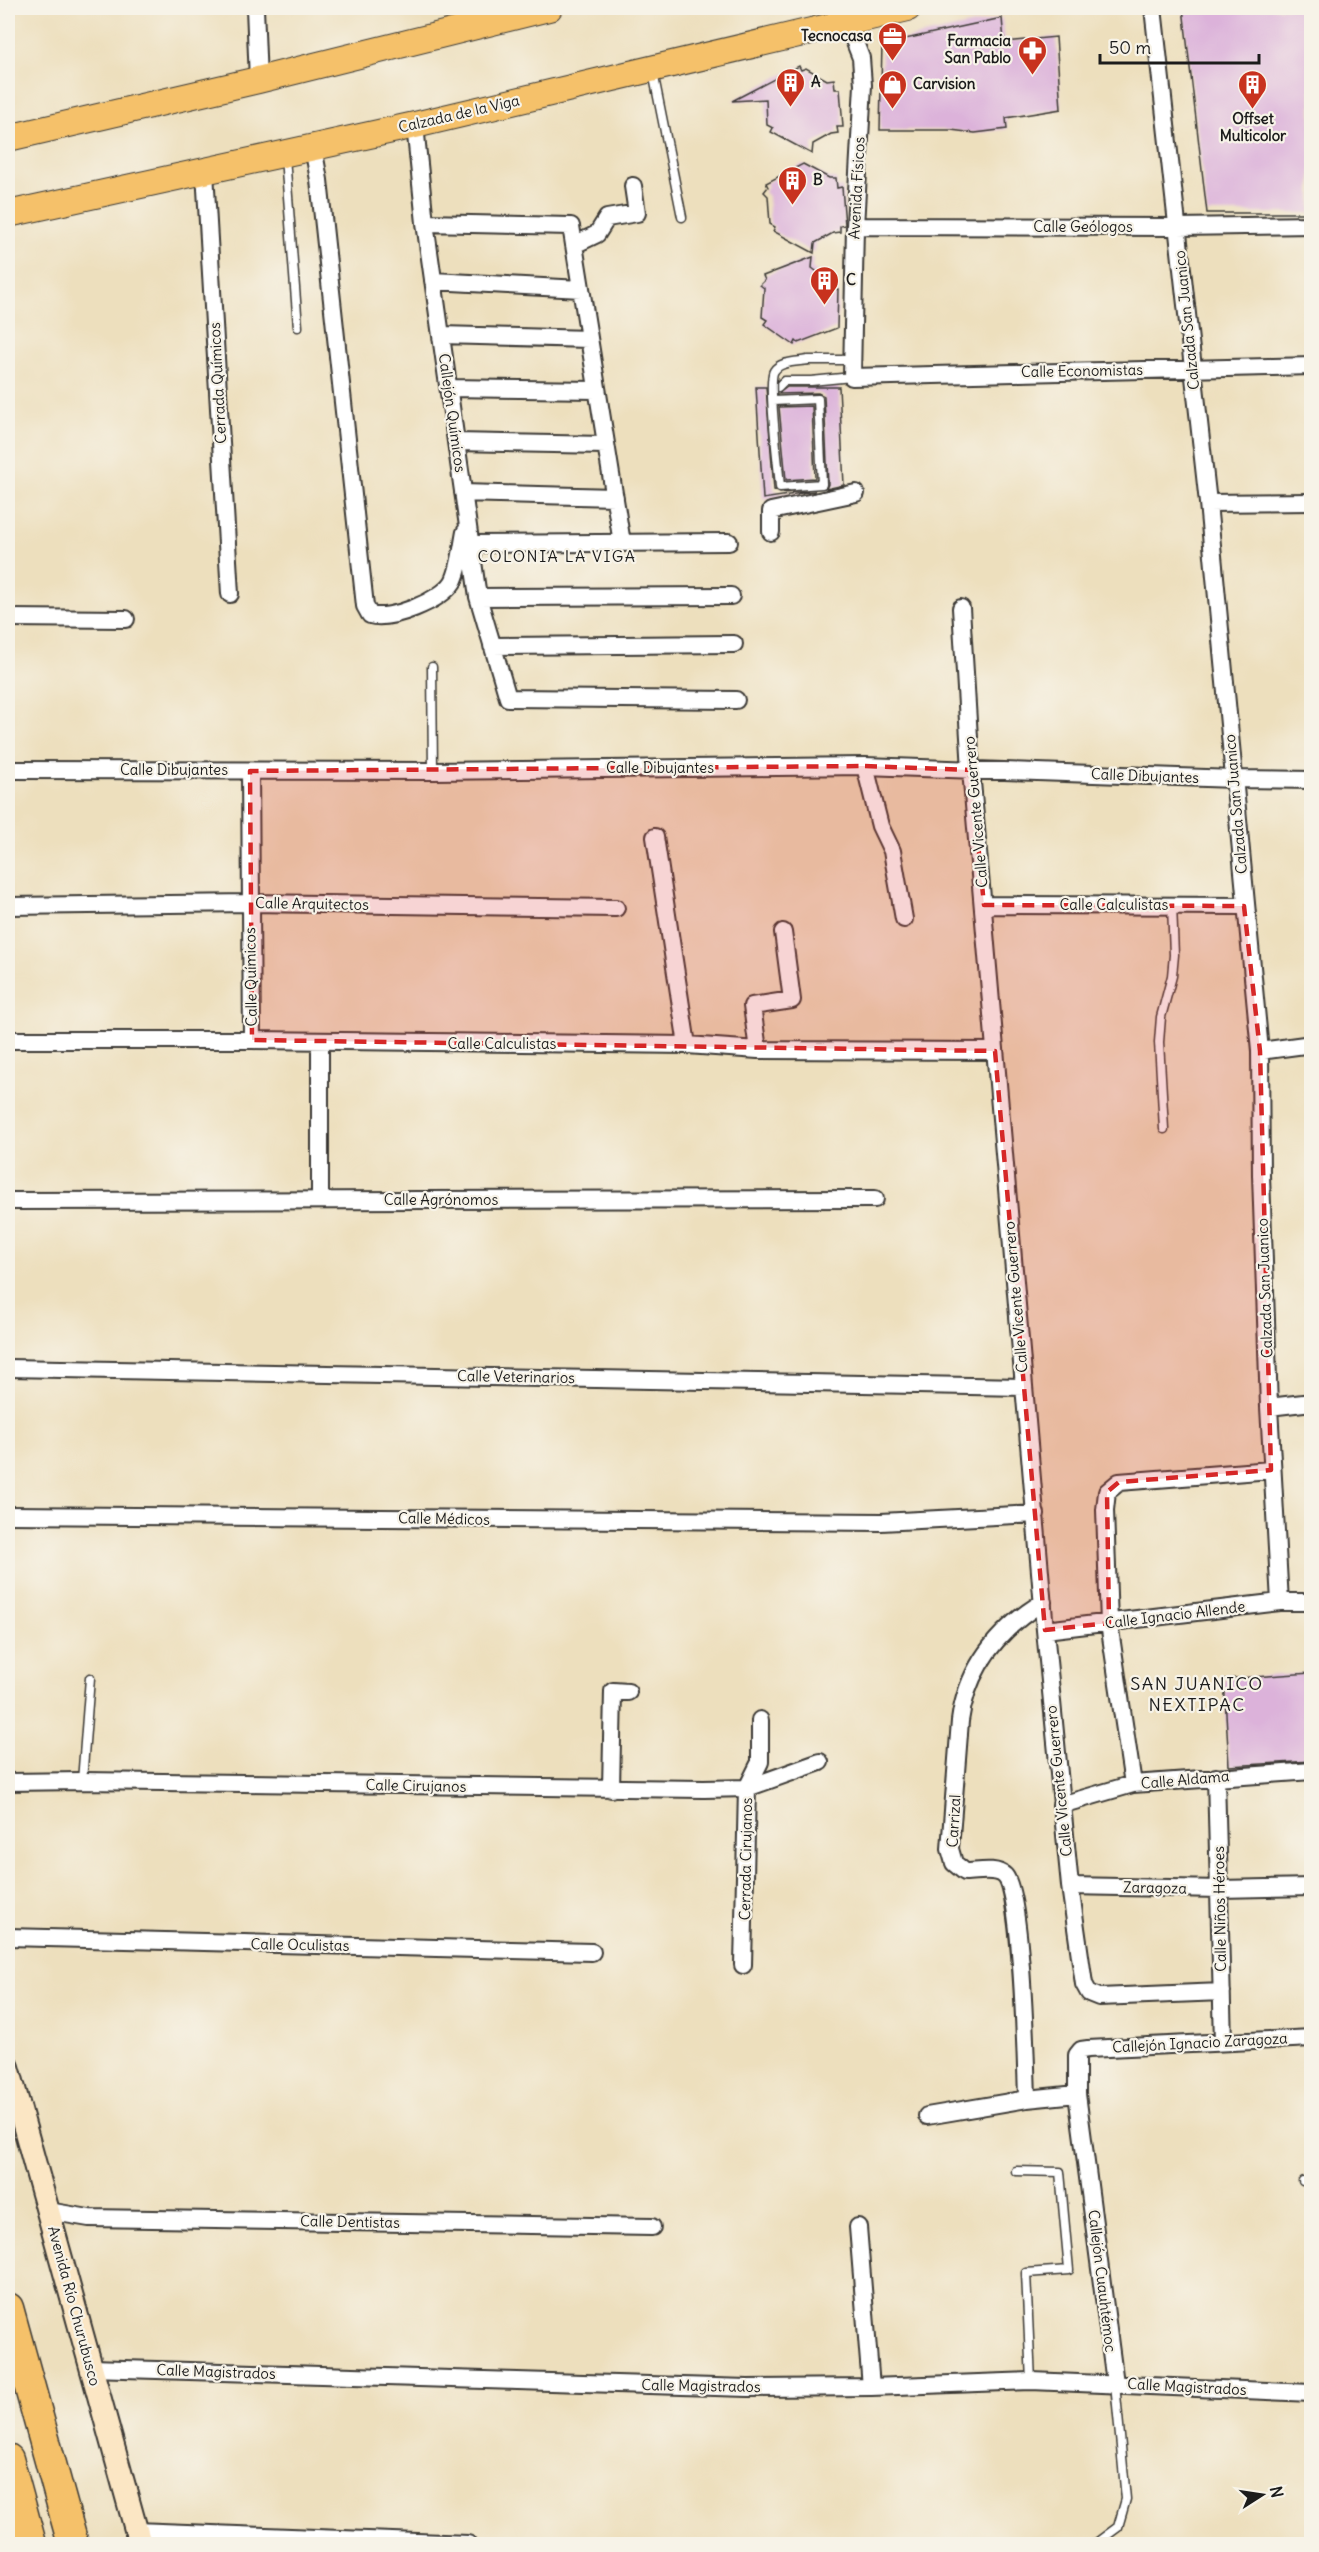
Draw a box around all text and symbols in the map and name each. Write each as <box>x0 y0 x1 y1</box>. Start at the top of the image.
office icon: Tecnocasa <box>877 20 909 62</box>
place label: Tecnocasa <box>801 26 872 45</box>
scale bar <box>1100 27 1259 65</box>
place label: Farmacia San Pablo <box>945 31 1012 67</box>
pharmacy icon: Farmacia San Pablo <box>1016 34 1048 76</box>
text: 50 m <box>1109 36 1151 59</box>
building icon: A <box>774 66 806 108</box>
shop icon: Carvision <box>876 68 908 110</box>
building icon: Offset Multicolor <box>1237 68 1269 110</box>
place label: A <box>811 72 821 91</box>
place label: Carvision <box>913 74 976 93</box>
street label: Calzada de la Viga <box>396 90 522 137</box>
place label: Offset Multicolor <box>1220 109 1287 145</box>
street label: Avenida Físicos <box>844 136 869 240</box>
building icon: B <box>776 164 808 206</box>
place label: B <box>813 170 823 189</box>
street label: Calle Geólogos <box>1033 217 1133 236</box>
street label: Calzada San Juanico <box>1170 249 1203 391</box>
building icon: C <box>809 264 841 306</box>
place label: C <box>846 270 856 289</box>
street label: Cerrada Químicos <box>205 322 230 444</box>
street label: Callejón Químicos <box>435 352 470 474</box>
street label: Calle Economistas <box>1021 360 1143 381</box>
district label: COLONIA LA VIGA <box>478 546 637 566</box>
street label: Calzada San Juanico <box>1220 733 1251 875</box>
street label: Calle Vicente Guerrero <box>959 736 992 889</box>
street label: Calle Dibujantes <box>606 758 714 777</box>
street label: Calle Dibujantes <box>120 760 228 779</box>
street label: Calle Dibujantes <box>1091 764 1199 787</box>
street label: Calle Arquitectos <box>255 893 369 914</box>
street label: Calle Calculistas <box>1060 895 1169 914</box>
street label: Calle Químicos <box>240 927 261 1027</box>
street label: Calle Calculistas <box>448 1034 557 1053</box>
street label: Calle Agrónomos <box>384 1190 498 1209</box>
street label: Calzada San Juanico <box>1253 1218 1276 1358</box>
street label: Calle Vicente Guerrero <box>999 1221 1032 1374</box>
street label: Calle Veterinarios <box>457 1366 575 1387</box>
street label: Calle Médicos <box>398 1508 490 1529</box>
street label: Calle Ignacio Allende <box>1104 1596 1246 1633</box>
district label: SAN JUANICO NEXTIPAC <box>1130 1672 1264 1716</box>
street label: Calle Vicente Guerrero <box>1041 1705 1076 1858</box>
street label: Calle Aldama <box>1140 1766 1230 1793</box>
street label: Calle Cirujanos <box>366 1775 467 1796</box>
street label: Carrizal <box>943 1794 964 1848</box>
street label: Cerrada Cirujanos <box>735 1797 756 1921</box>
street label: Calle Niños Héroes <box>1209 1846 1230 1972</box>
street label: Zaragoza <box>1123 1877 1187 1898</box>
street label: Calle Oculistas <box>251 1934 350 1955</box>
street label: Callejón Ignacio Zaragoza <box>1112 2028 1289 2057</box>
street label: Callejón Cuauhtémoc <box>1084 2209 1121 2354</box>
street label: Calle Dentistas <box>300 2211 400 2232</box>
street label: Avenida Río Churubusco <box>44 2224 105 2388</box>
street label: Calle Magistrados <box>156 2360 276 2383</box>
street label: Calle Magistrados <box>1127 2374 1247 2399</box>
street label: Calle Magistrados <box>641 2375 761 2396</box>
north arrow <box>1232 2465 1292 2525</box>
text: N <box>1266 2484 1288 2499</box>

